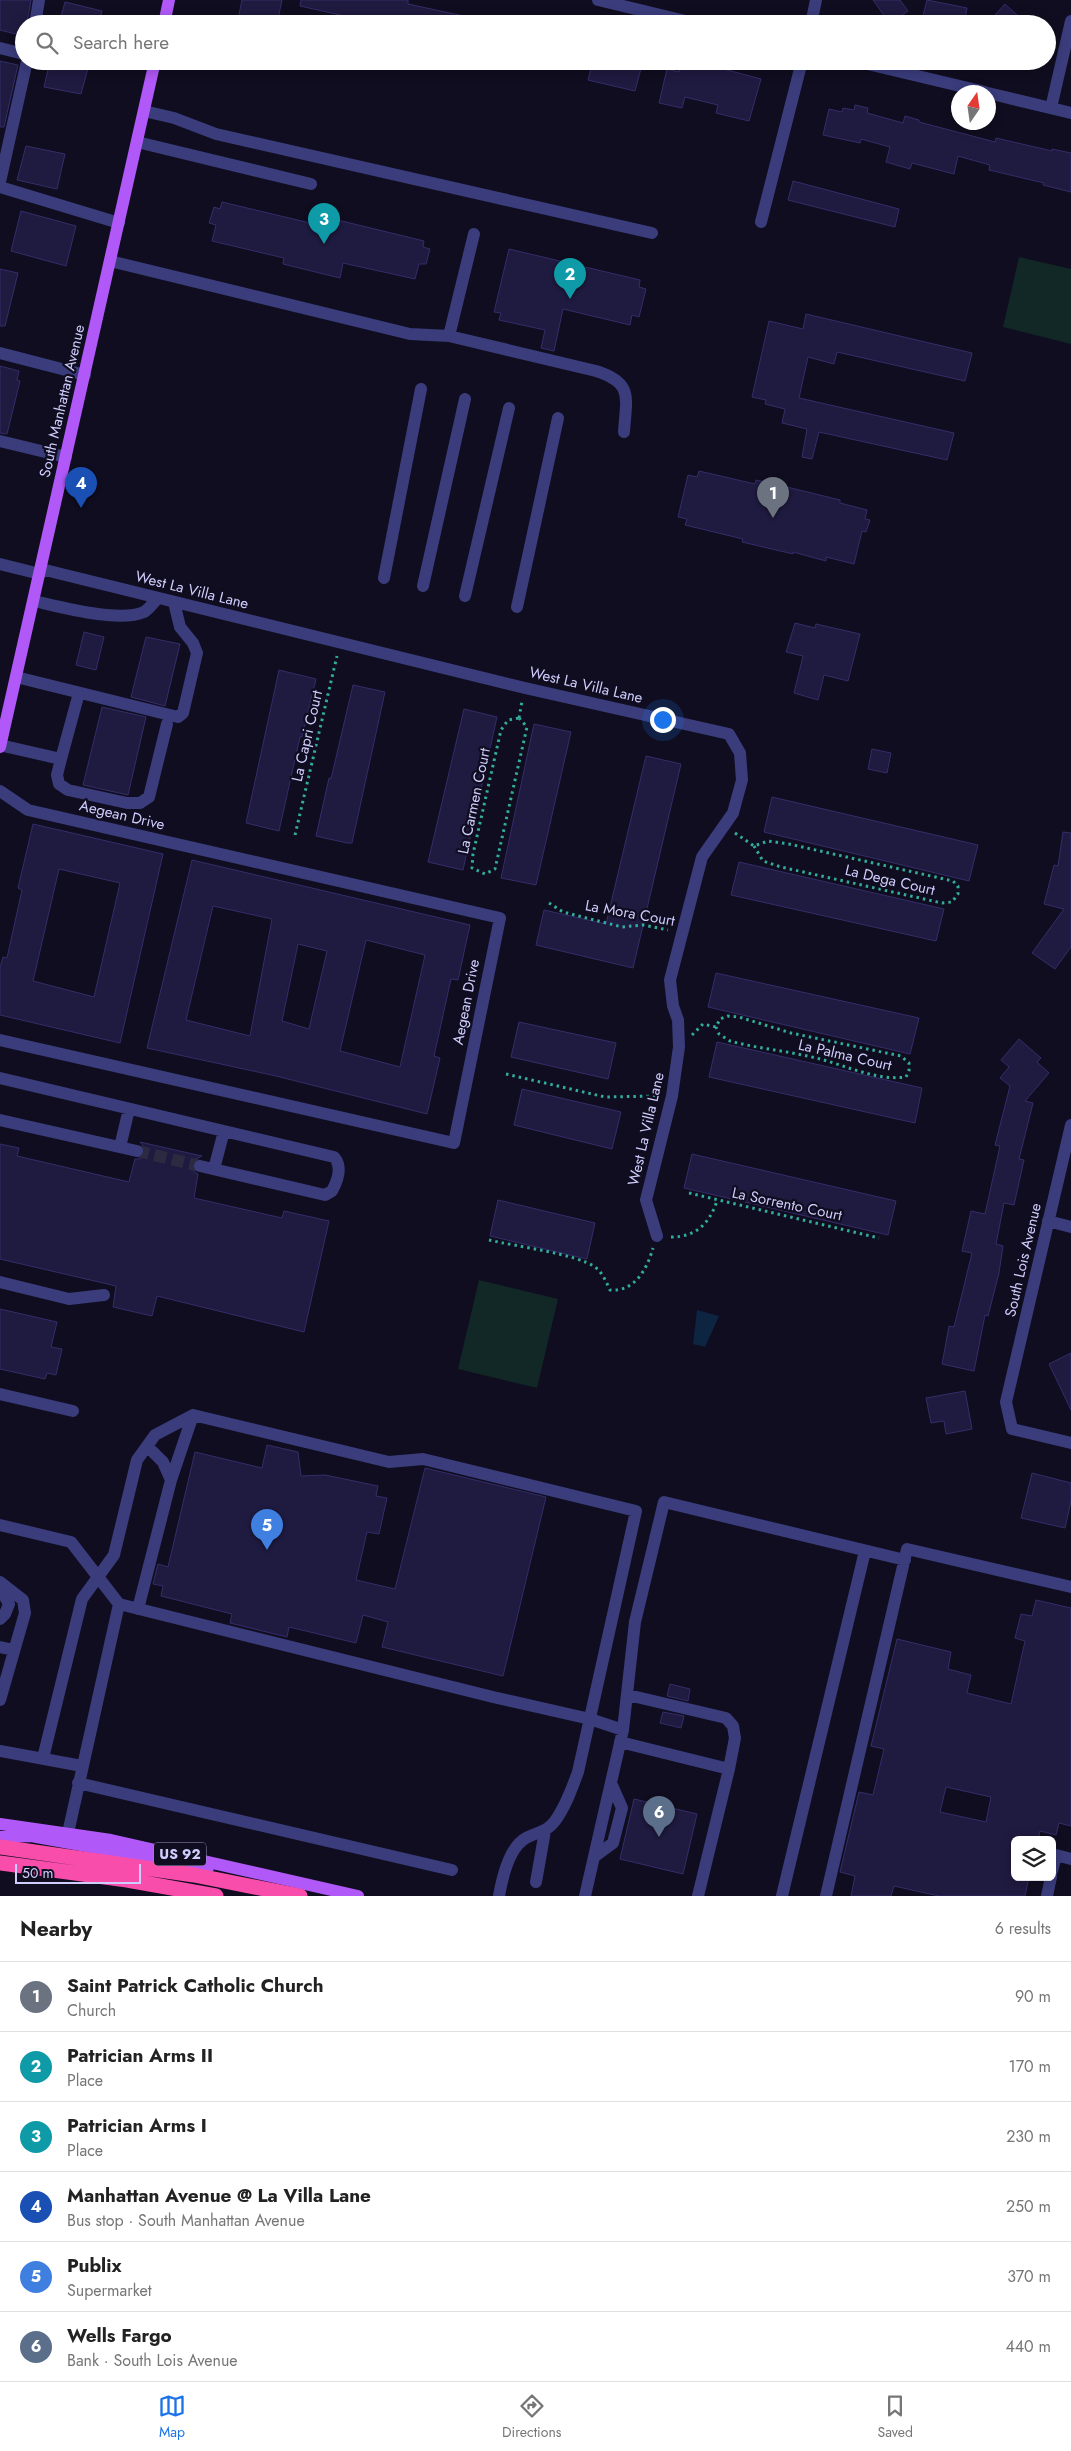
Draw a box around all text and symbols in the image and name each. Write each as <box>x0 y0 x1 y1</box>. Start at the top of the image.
search box <box>15 15 1056 70</box>
icon: search <box>33 29 61 57</box>
text: Search here <box>73 29 169 56</box>
north arrow <box>951 85 996 130</box>
pin: 3 <box>308 203 340 244</box>
pin: 2 <box>554 258 586 299</box>
street label: South Manhattan Avenue <box>34 322 90 480</box>
pin: 4 <box>65 467 97 508</box>
pin: 1 <box>757 477 789 518</box>
street label: West La Villa Lane <box>133 565 251 615</box>
street label: West La Villa Lane <box>527 661 645 709</box>
street label: La Capri Court <box>286 688 328 784</box>
your location <box>650 707 676 733</box>
street label: La Carmen Court <box>452 746 496 856</box>
street label: Aegean Drive <box>77 795 167 836</box>
street label: La Dega Court <box>843 859 938 901</box>
street label: La Mora Court <box>583 894 677 932</box>
street label: Aegean Drive <box>447 957 485 1047</box>
street label: La Palma Court <box>796 1034 894 1077</box>
street label: West La Villa Lane <box>622 1070 670 1188</box>
street label: La Sorrento Court <box>730 1182 844 1226</box>
street label: South Lois Avenue <box>999 1201 1047 1319</box>
pin: 5 <box>251 1509 283 1550</box>
pin: 6 <box>643 1796 675 1837</box>
map controls <box>1011 1836 1056 1881</box>
button: layers <box>1011 1836 1056 1881</box>
road number: US 92 <box>154 1842 206 1866</box>
scale bar <box>15 1861 141 1884</box>
text: 50 m <box>22 1863 53 1883</box>
text: Nearby <box>20 1914 92 1944</box>
text: 6 results <box>995 1917 1051 1940</box>
text: Saint Patrick Catholic Church <box>67 1972 324 1999</box>
text: 1 <box>32 1985 40 2008</box>
text: 90 m <box>1015 1985 1051 2008</box>
text: Church <box>67 1999 116 2022</box>
text: Patrician Arms II <box>67 2042 213 2069</box>
text: 2 <box>31 2055 41 2078</box>
text: 170 m <box>1009 2055 1051 2078</box>
text: Place <box>67 2069 103 2092</box>
text: Patrician Arms I <box>67 2112 207 2139</box>
text: 3 <box>31 2125 41 2148</box>
text: 230 m <box>1006 2125 1051 2148</box>
text: Place <box>67 2139 103 2162</box>
text: Manhattan Avenue @ La Villa Lane <box>67 2182 371 2209</box>
text: 4 <box>30 2195 42 2218</box>
text: 250 m <box>1006 2195 1051 2218</box>
text: Bus stop · South Manhattan Avenue <box>67 2209 305 2232</box>
text: Publix <box>67 2252 122 2279</box>
text: 5 <box>31 2265 41 2288</box>
text: 370 m <box>1007 2265 1051 2288</box>
text: Supermarket <box>67 2279 152 2302</box>
text: Wells Fargo <box>67 2322 172 2349</box>
text: 6 <box>31 2335 41 2358</box>
text: 440 m <box>1005 2335 1051 2358</box>
text: Bank · South Lois Avenue <box>67 2349 238 2372</box>
tab: Map <box>158 2392 186 2442</box>
tab: Directions <box>502 2392 561 2442</box>
tab: Saved <box>877 2392 913 2442</box>

